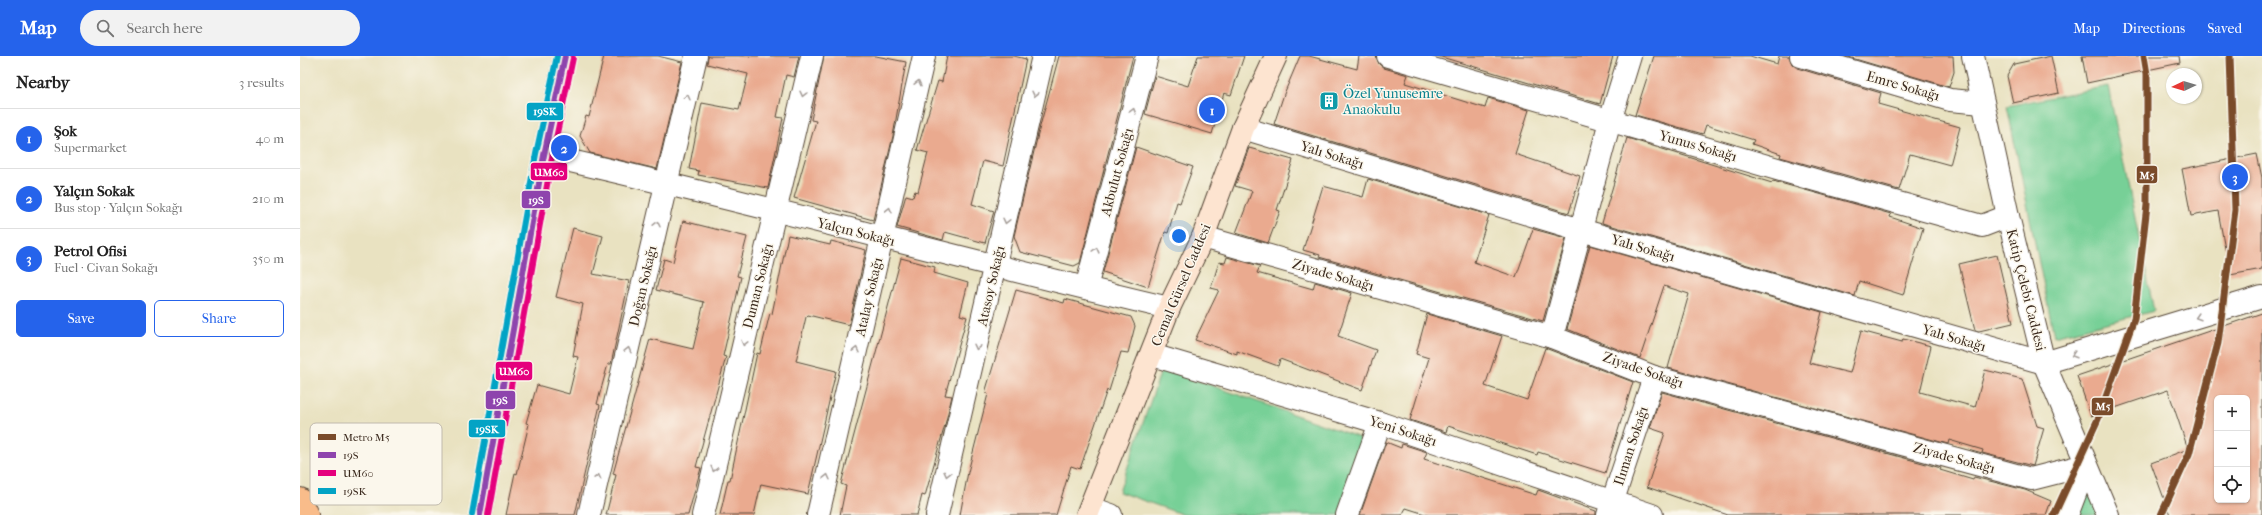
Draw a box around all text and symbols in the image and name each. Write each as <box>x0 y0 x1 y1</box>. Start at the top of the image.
search box <box>80 10 360 46</box>
text: Map <box>20 17 56 39</box>
icon: search <box>94 17 116 39</box>
text: Search here <box>126 19 203 37</box>
text: Map <box>2073 20 2100 37</box>
text: Directions <box>2122 20 2185 37</box>
text: Saved <box>2207 20 2242 37</box>
street label: Emre Sokağı <box>1864 67 1942 105</box>
north arrow <box>2166 68 2202 104</box>
text: Nearby <box>16 72 70 92</box>
text: 3 results <box>239 75 284 90</box>
one-way arrow <box>913 80 921 86</box>
place label: Özel Yunusemre Anaokulu <box>1342 84 1443 118</box>
building icon: Özel Yunusemre Anaokulu <box>1318 90 1340 112</box>
one-way arrow <box>800 91 808 97</box>
one-way arrow <box>1031 91 1039 97</box>
one-way arrow <box>682 94 690 100</box>
pin: 1 <box>1199 95 1225 125</box>
line badge: 19SK <box>526 102 564 121</box>
text: 19SK <box>533 105 558 118</box>
one-way arrow <box>1128 108 1137 115</box>
text: Şok <box>54 122 77 140</box>
street label: Akbulut Sokağı <box>1097 126 1137 219</box>
street label: Yunus Sokağı <box>1656 127 1739 165</box>
text: 1 <box>27 131 31 146</box>
text: 40 m <box>256 131 284 146</box>
pin: 2 <box>551 133 577 163</box>
street label: Yalı Sokağı <box>1297 137 1366 173</box>
text: Supermarket <box>54 140 127 155</box>
line badge: UM60 <box>530 162 568 181</box>
pin: 3 <box>2222 162 2248 192</box>
line badge: M5 <box>2136 165 2158 184</box>
text: UM60 <box>533 166 564 179</box>
text: M5 <box>2139 169 2155 182</box>
text: Yalçın Sokak <box>54 182 135 200</box>
line badge: 19S <box>521 190 551 209</box>
text: 2 <box>26 191 32 206</box>
text: 210 m <box>252 191 284 206</box>
text: 19S <box>528 194 544 207</box>
text: Bus stop · Yalçın Sokağı <box>54 200 183 215</box>
one-way arrow <box>884 207 892 213</box>
street label: Yalçın Sokağı <box>814 214 897 250</box>
one-way arrow <box>1003 218 1011 224</box>
one-way arrow <box>653 221 661 227</box>
street label: Cemal Gürsel Caddesi <box>1148 221 1214 349</box>
your location <box>1169 226 1189 246</box>
street label: Katip Çelebi Caddesi <box>2003 227 2049 353</box>
street label: Yalı Sokağı <box>1608 231 1677 265</box>
text: Petrol Ofisi <box>54 242 127 260</box>
street label: Duman Sokağı <box>739 242 777 330</box>
street label: Doğan Sokağı <box>625 244 661 328</box>
street label: Atasoy Sokağı <box>973 244 1009 329</box>
one-way arrow <box>1091 247 1100 254</box>
text: 3 <box>26 251 32 266</box>
text: 350 m <box>252 251 284 266</box>
street label: Ziyade Sokağı <box>1290 255 1376 295</box>
street label: Atalay Sokağı <box>851 256 886 339</box>
text: Fuel · Civan Sokağı <box>54 260 158 275</box>
button: Save <box>16 300 146 337</box>
button: Share <box>154 300 284 337</box>
one-way arrow <box>2195 312 2202 321</box>
street label: Yalı Sokağı <box>1919 321 1988 355</box>
one-way arrow <box>741 340 749 346</box>
one-way arrow <box>973 344 981 351</box>
one-way arrow <box>623 347 631 354</box>
one-way arrow <box>852 347 860 354</box>
street label: Ziyade Sokağı <box>1600 348 1686 392</box>
one-way arrow <box>2070 350 2077 359</box>
line badge: UM60 <box>495 361 533 381</box>
text: UM60 <box>498 365 529 378</box>
line badge: 19S <box>485 390 516 410</box>
text: 19S <box>492 394 508 407</box>
map controls <box>2214 395 2250 503</box>
button: + <box>2214 395 2250 431</box>
line badge: M5 <box>2091 397 2114 416</box>
text: M5 <box>2095 400 2111 413</box>
street label: Ilıman Sokağı <box>1610 404 1652 488</box>
street label: Yeni Sokağı <box>1366 412 1439 450</box>
line badge: 19SK <box>468 419 506 438</box>
legend <box>310 423 442 505</box>
text: 19SK <box>475 423 500 436</box>
text: Metro M5 <box>343 431 390 444</box>
button: − <box>2214 431 2250 467</box>
street label: Ziyade Sokağı <box>1911 439 1997 477</box>
text: 19S <box>343 449 359 462</box>
one-way arrow <box>710 466 718 473</box>
text: UM60 <box>343 467 374 480</box>
button: locate <box>2214 467 2250 503</box>
one-way arrow <box>943 471 951 477</box>
one-way arrow <box>593 474 602 481</box>
one-way arrow <box>822 474 831 481</box>
text: 19SK <box>343 485 367 498</box>

